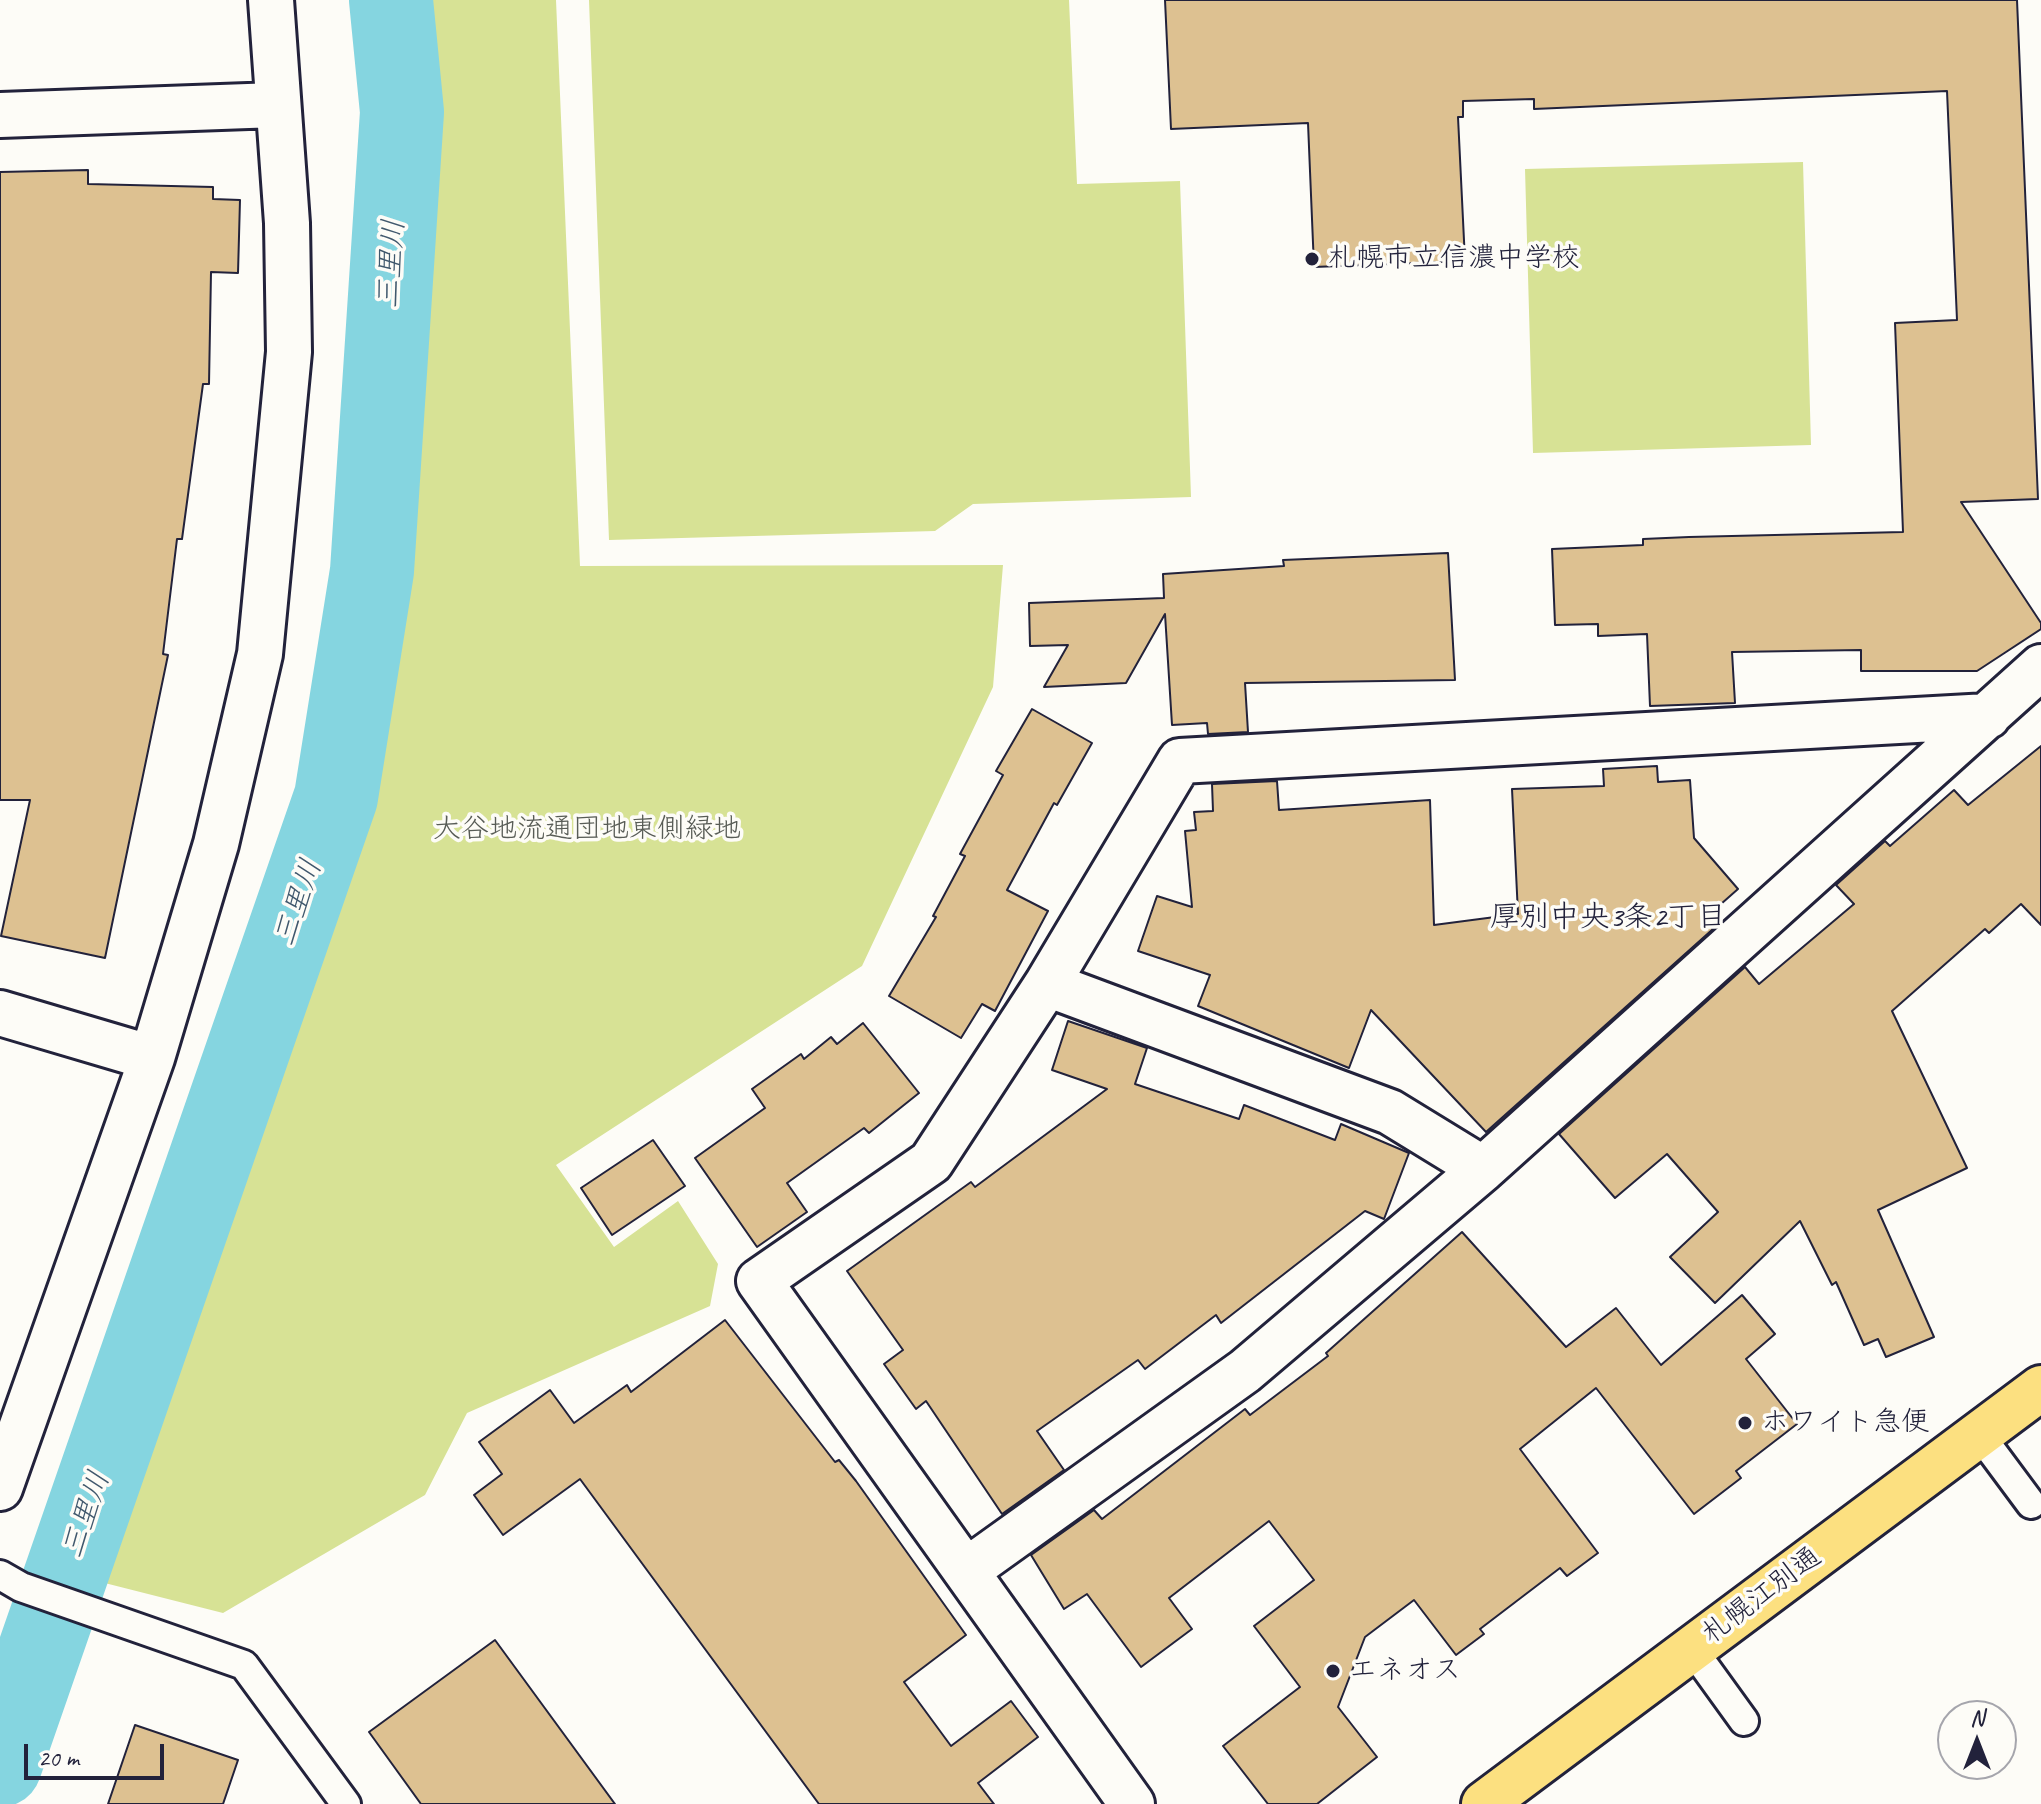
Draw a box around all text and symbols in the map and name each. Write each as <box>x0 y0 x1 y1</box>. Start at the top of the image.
water label: 三里川 <box>371 218 413 310</box>
place label: 札幌市立信濃中学校 <box>1328 242 1580 276</box>
marker: 札幌市立信濃中学校 <box>1303 250 1321 268</box>
park label: 大谷地流通団地東側緑地 <box>433 813 741 847</box>
water label: 三里川 <box>267 855 331 951</box>
district label: 厚別中央3条2丁目 <box>1490 900 1726 936</box>
place label: ホワイト急便 <box>1761 1406 1929 1440</box>
marker: ホワイト急便 <box>1736 1414 1754 1432</box>
water label: 三里川 <box>55 1467 119 1563</box>
street label: 札幌江別通 <box>1696 1540 1828 1652</box>
place label: エネオス <box>1349 1654 1461 1688</box>
marker: エネオス <box>1324 1662 1342 1680</box>
north arrow <box>1937 1700 2017 1780</box>
text: N <box>1970 1704 1984 1732</box>
scale bar <box>28 1728 168 1778</box>
text: 20 m <box>38 1743 79 1773</box>

